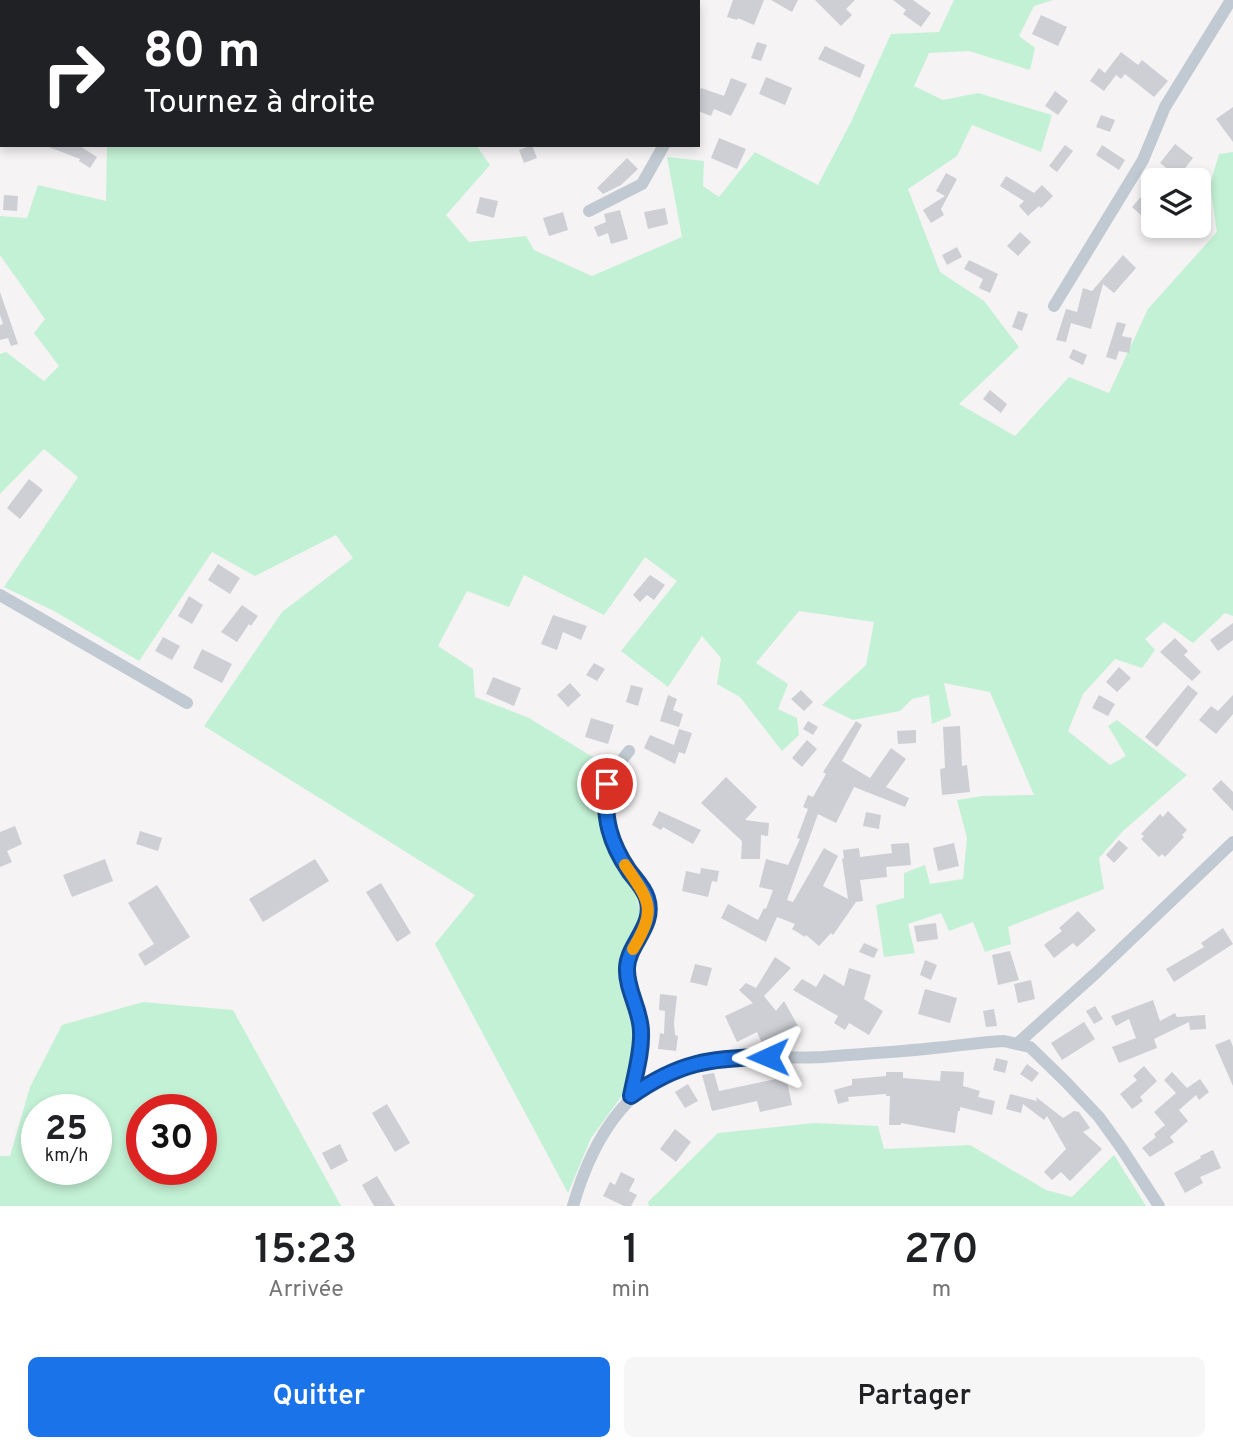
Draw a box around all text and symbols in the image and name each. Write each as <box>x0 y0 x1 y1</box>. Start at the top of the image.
text: 80 m <box>143 23 260 85</box>
icon: right <box>28 28 119 119</box>
text: Tournez à droite <box>143 84 375 124</box>
map controls <box>1141 168 1211 238</box>
button: layers <box>1141 168 1211 238</box>
pin <box>577 754 637 814</box>
icon: arrive <box>588 765 626 803</box>
position arrow <box>731 1020 805 1094</box>
speed limit sign: 30 <box>126 1094 217 1185</box>
text: 25 <box>45 1108 88 1152</box>
text: km/h <box>45 1145 88 1168</box>
text: 15:23 <box>254 1225 357 1278</box>
text: 1 <box>623 1225 639 1278</box>
text: 270 <box>904 1225 979 1278</box>
text: Arrivée <box>268 1276 344 1305</box>
text: min <box>612 1276 650 1305</box>
text: m <box>932 1276 951 1305</box>
button: Quitter <box>28 1357 610 1437</box>
button: Partager <box>624 1357 1205 1437</box>

